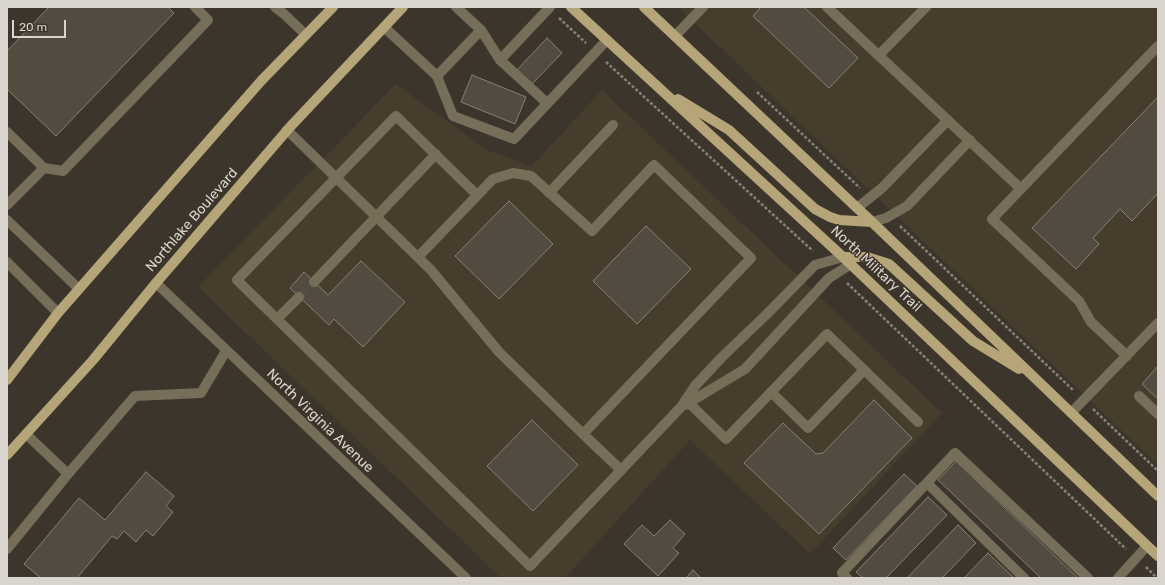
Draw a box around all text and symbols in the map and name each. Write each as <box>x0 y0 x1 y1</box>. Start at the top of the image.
scale bar <box>14 12 68 38</box>
text: 20 m <box>19 20 47 34</box>
street label: Northlake Boulevard <box>142 165 242 275</box>
street label: North Military Trail <box>827 223 925 315</box>
street label: North Virginia Avenue <box>263 366 377 476</box>

